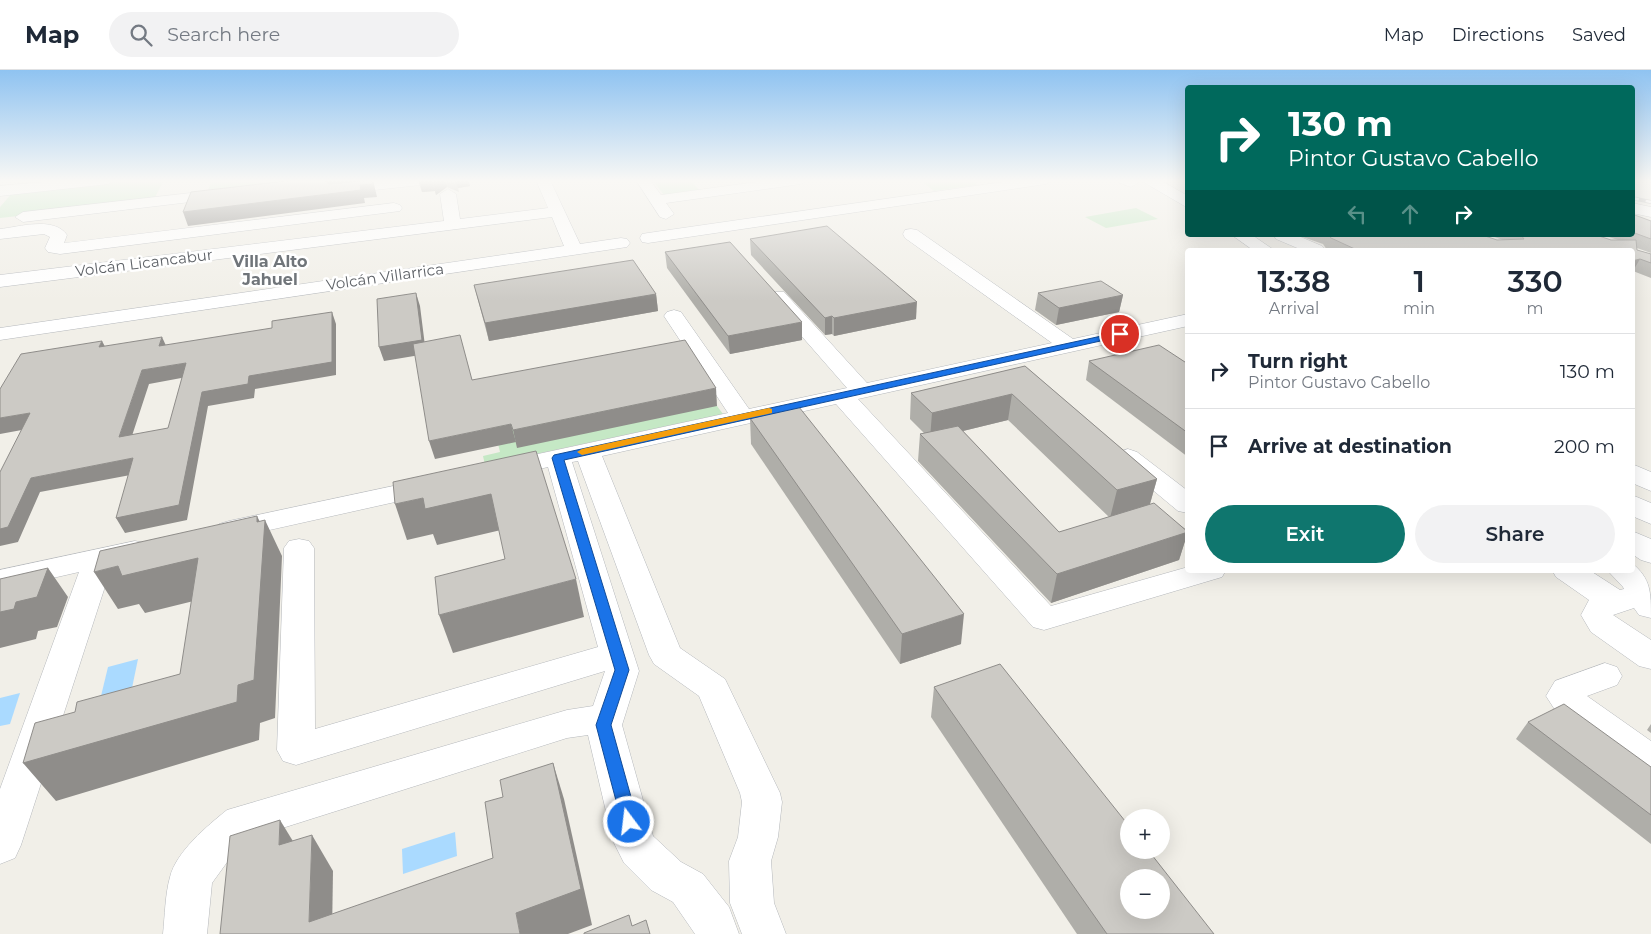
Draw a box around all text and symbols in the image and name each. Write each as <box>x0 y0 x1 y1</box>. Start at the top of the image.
search box <box>109 12 459 57</box>
text: Map <box>25 20 79 49</box>
icon: search <box>127 21 155 49</box>
text: Search here <box>167 23 280 46</box>
text: Map <box>1384 24 1424 46</box>
text: Directions <box>1452 24 1544 46</box>
text: Saved <box>1572 24 1626 46</box>
text: 130 m <box>1288 102 1393 145</box>
icon: right <box>1205 105 1270 170</box>
text: Pintor Gustavo Cabello <box>1288 145 1539 172</box>
icon: left <box>1343 200 1371 228</box>
icon: ahead <box>1396 200 1424 228</box>
icon: right <box>1449 200 1477 228</box>
street label: Volcán Licancabur <box>74 245 214 280</box>
district label: Villa Alto Jahuel <box>232 252 307 289</box>
street label: Volcán Villarrica <box>325 259 445 294</box>
text: 13:38 <box>1257 263 1331 300</box>
text: 1 <box>1413 263 1425 300</box>
text: 330 <box>1508 263 1563 300</box>
text: Arrival <box>1269 299 1319 318</box>
text: min <box>1403 299 1435 318</box>
text: m <box>1527 299 1544 318</box>
pin <box>1099 313 1141 355</box>
icon: arrive <box>1106 320 1134 348</box>
text: Turn right <box>1248 350 1348 373</box>
icon: right <box>1205 357 1233 385</box>
text: 130 m <box>1560 360 1615 383</box>
text: Pintor Gustavo Cabello <box>1248 373 1430 392</box>
icon: arrive <box>1205 432 1233 460</box>
text: Arrive at destination <box>1248 435 1452 458</box>
text: 200 m <box>1554 435 1615 458</box>
button: Exit <box>1205 505 1405 563</box>
button: Share <box>1415 505 1615 563</box>
position arrow <box>602 795 654 847</box>
map controls <box>1120 809 1170 919</box>
button: + <box>1120 809 1170 859</box>
button: − <box>1120 869 1170 919</box>

